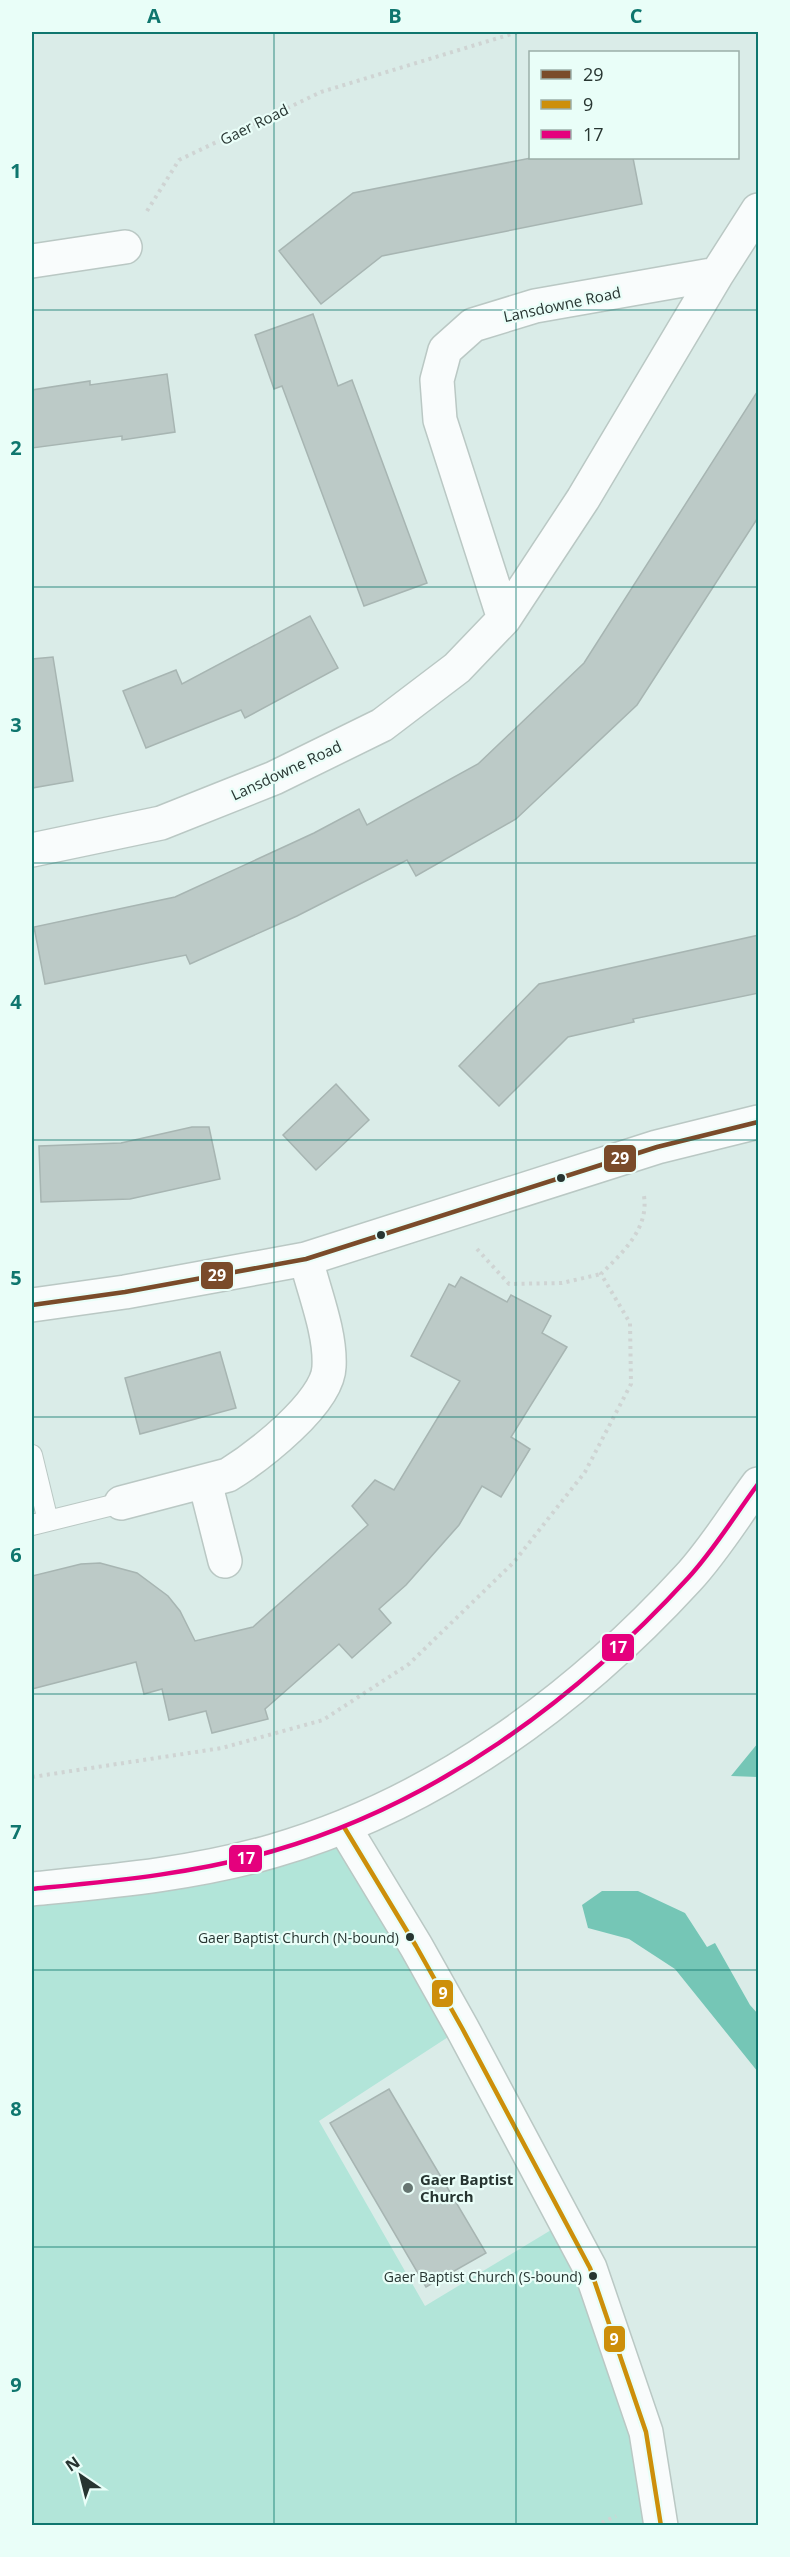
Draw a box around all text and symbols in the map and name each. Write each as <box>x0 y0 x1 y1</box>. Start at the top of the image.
text: A <box>147 2 161 29</box>
text: B <box>388 2 402 29</box>
text: C <box>630 2 643 29</box>
legend <box>529 51 739 159</box>
text: 29 <box>583 62 604 86</box>
text: 9 <box>583 92 593 116</box>
street label: Gaer Road <box>217 99 291 149</box>
text: 17 <box>583 122 604 146</box>
text: 1 <box>10 157 22 184</box>
street label: Lansdowne Road <box>501 282 623 326</box>
text: 2 <box>10 434 22 461</box>
text: 3 <box>10 711 22 738</box>
street label: Lansdowne Road <box>228 736 344 804</box>
text: 4 <box>10 988 22 1015</box>
line badge: 29 <box>603 1144 637 1173</box>
text: 29 <box>611 1147 629 1169</box>
unlabelled marker <box>555 1172 567 1184</box>
unlabelled marker <box>375 1229 387 1241</box>
line badge: 29 <box>200 1261 234 1290</box>
text: 5 <box>10 1264 22 1291</box>
text: 29 <box>208 1264 226 1286</box>
text: 6 <box>10 1541 22 1568</box>
line badge: 17 <box>601 1633 635 1662</box>
text: 17 <box>609 1636 627 1658</box>
text: 7 <box>10 1818 22 1845</box>
line badge: 17 <box>228 1844 263 1873</box>
text: 17 <box>237 1847 255 1869</box>
place label: Gaer Baptist Church (N-bound) <box>198 1928 399 1947</box>
marker: Gaer Baptist Church (N-bound) <box>404 1931 416 1943</box>
line badge: 9 <box>431 1979 454 2008</box>
text: 9 <box>438 1982 448 2004</box>
text: 8 <box>10 2095 22 2122</box>
place label: Gaer Baptist Church <box>420 2169 514 2206</box>
marker: Gaer Baptist Church <box>401 2181 415 2195</box>
place label: Gaer Baptist Church (S-bound) <box>384 2267 582 2286</box>
marker: Gaer Baptist Church (S-bound) <box>587 2270 599 2282</box>
line badge: 9 <box>603 2325 626 2353</box>
text: 9 <box>609 2328 619 2350</box>
text: 9 <box>10 2371 22 2398</box>
north arrow <box>51 2446 111 2506</box>
text: N <box>61 2451 84 2476</box>

